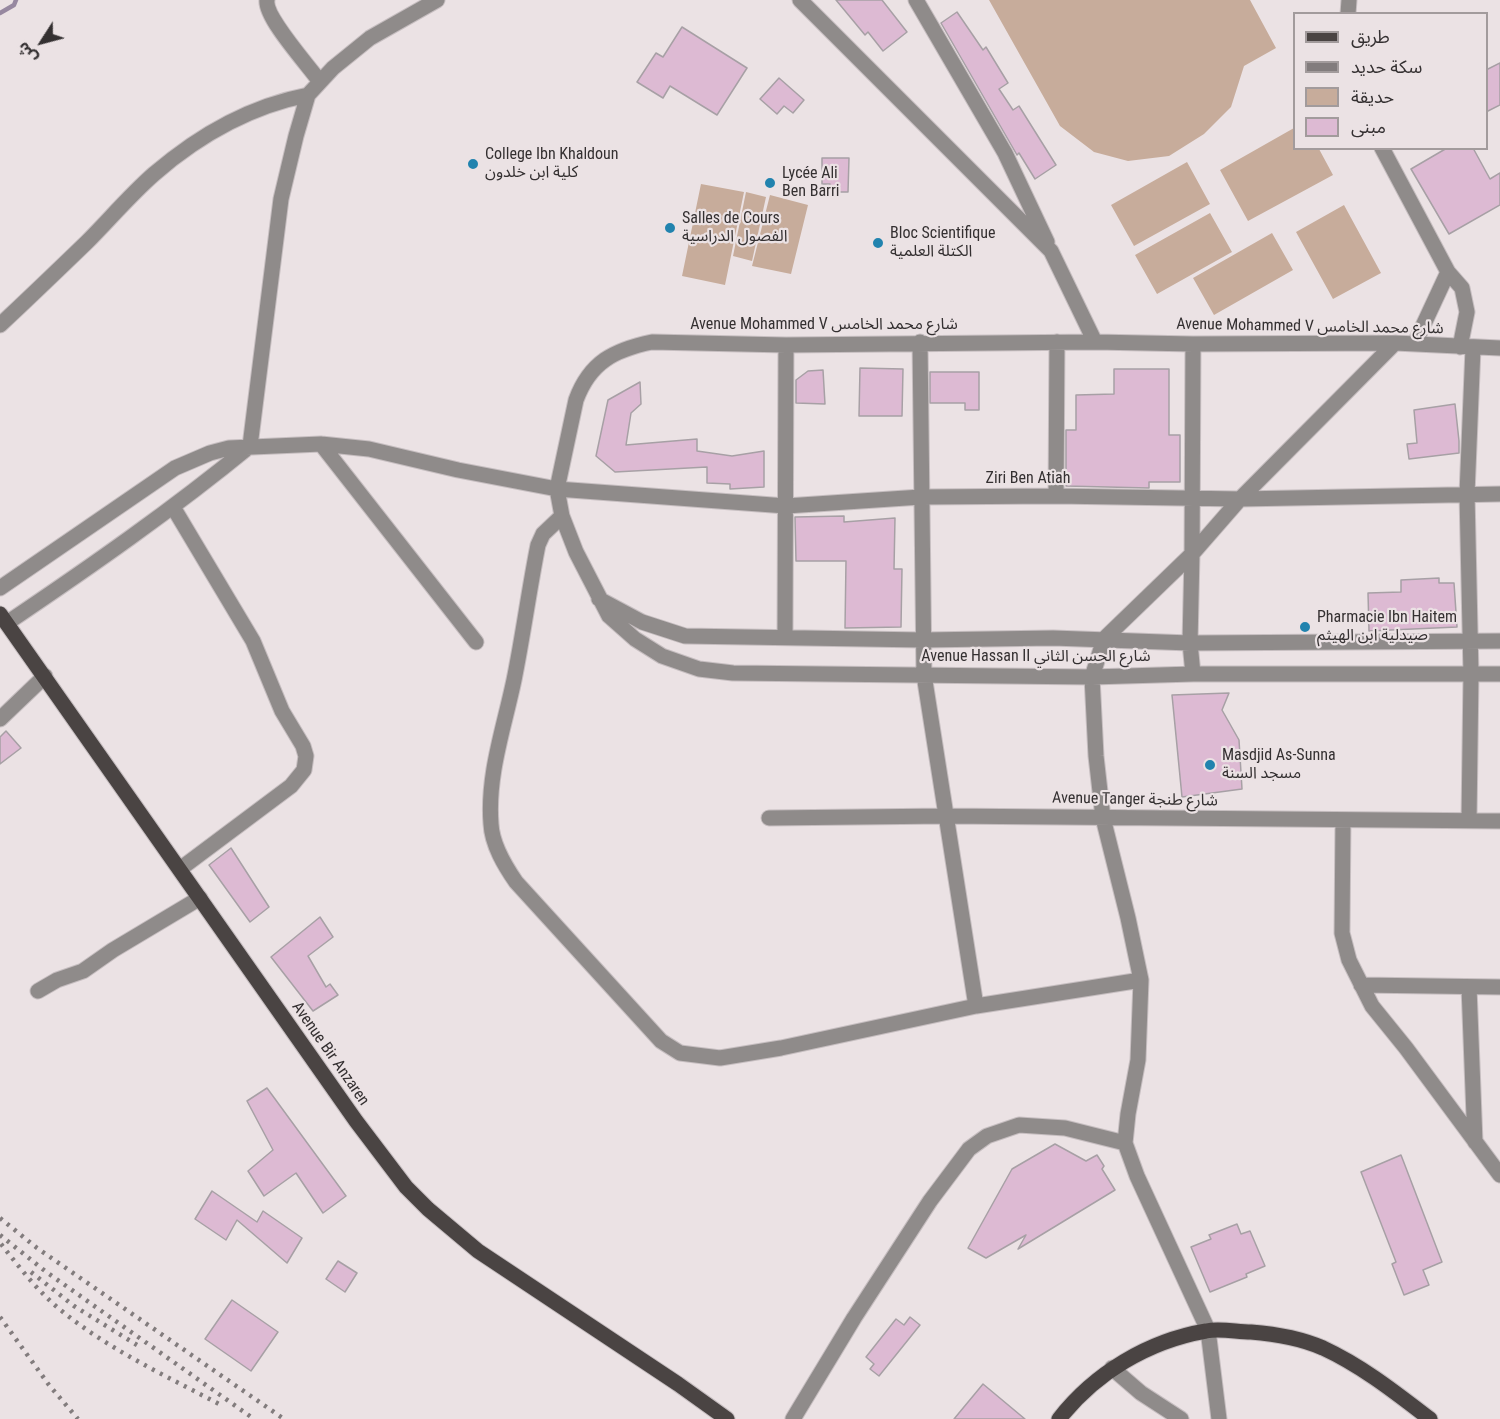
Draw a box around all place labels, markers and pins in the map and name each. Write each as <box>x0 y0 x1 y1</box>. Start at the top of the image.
place label: College Ibn Khaldoun كلية ابن خلدون <box>485 145 619 183</box>
marker: College Ibn Khaldoun كلية ابن خلدون <box>466 157 480 171</box>
place label: Lycée Ali Ben Barri <box>782 164 839 202</box>
marker: Lycée Ali Ben Barri <box>763 176 777 190</box>
place label: Salles de Cours الفصول الدراسية <box>682 209 787 247</box>
marker: Salles de Cours الفصول الدراسية <box>663 221 677 235</box>
place label: Bloc Scientifique الكتلة العلمية <box>890 224 996 262</box>
marker: Bloc Scientifique الكتلة العلمية <box>871 236 885 250</box>
place label: Pharmacie Ibn Haitem صيدلية ابن الهيثم <box>1317 608 1457 646</box>
marker: Pharmacie Ibn Haitem صيدلية ابن الهيثم <box>1298 620 1312 634</box>
place label: Masdjid As-Sunna مسجد السنة <box>1222 746 1336 784</box>
marker: Masdjid As-Sunna مسجد السنة <box>1203 758 1217 772</box>

